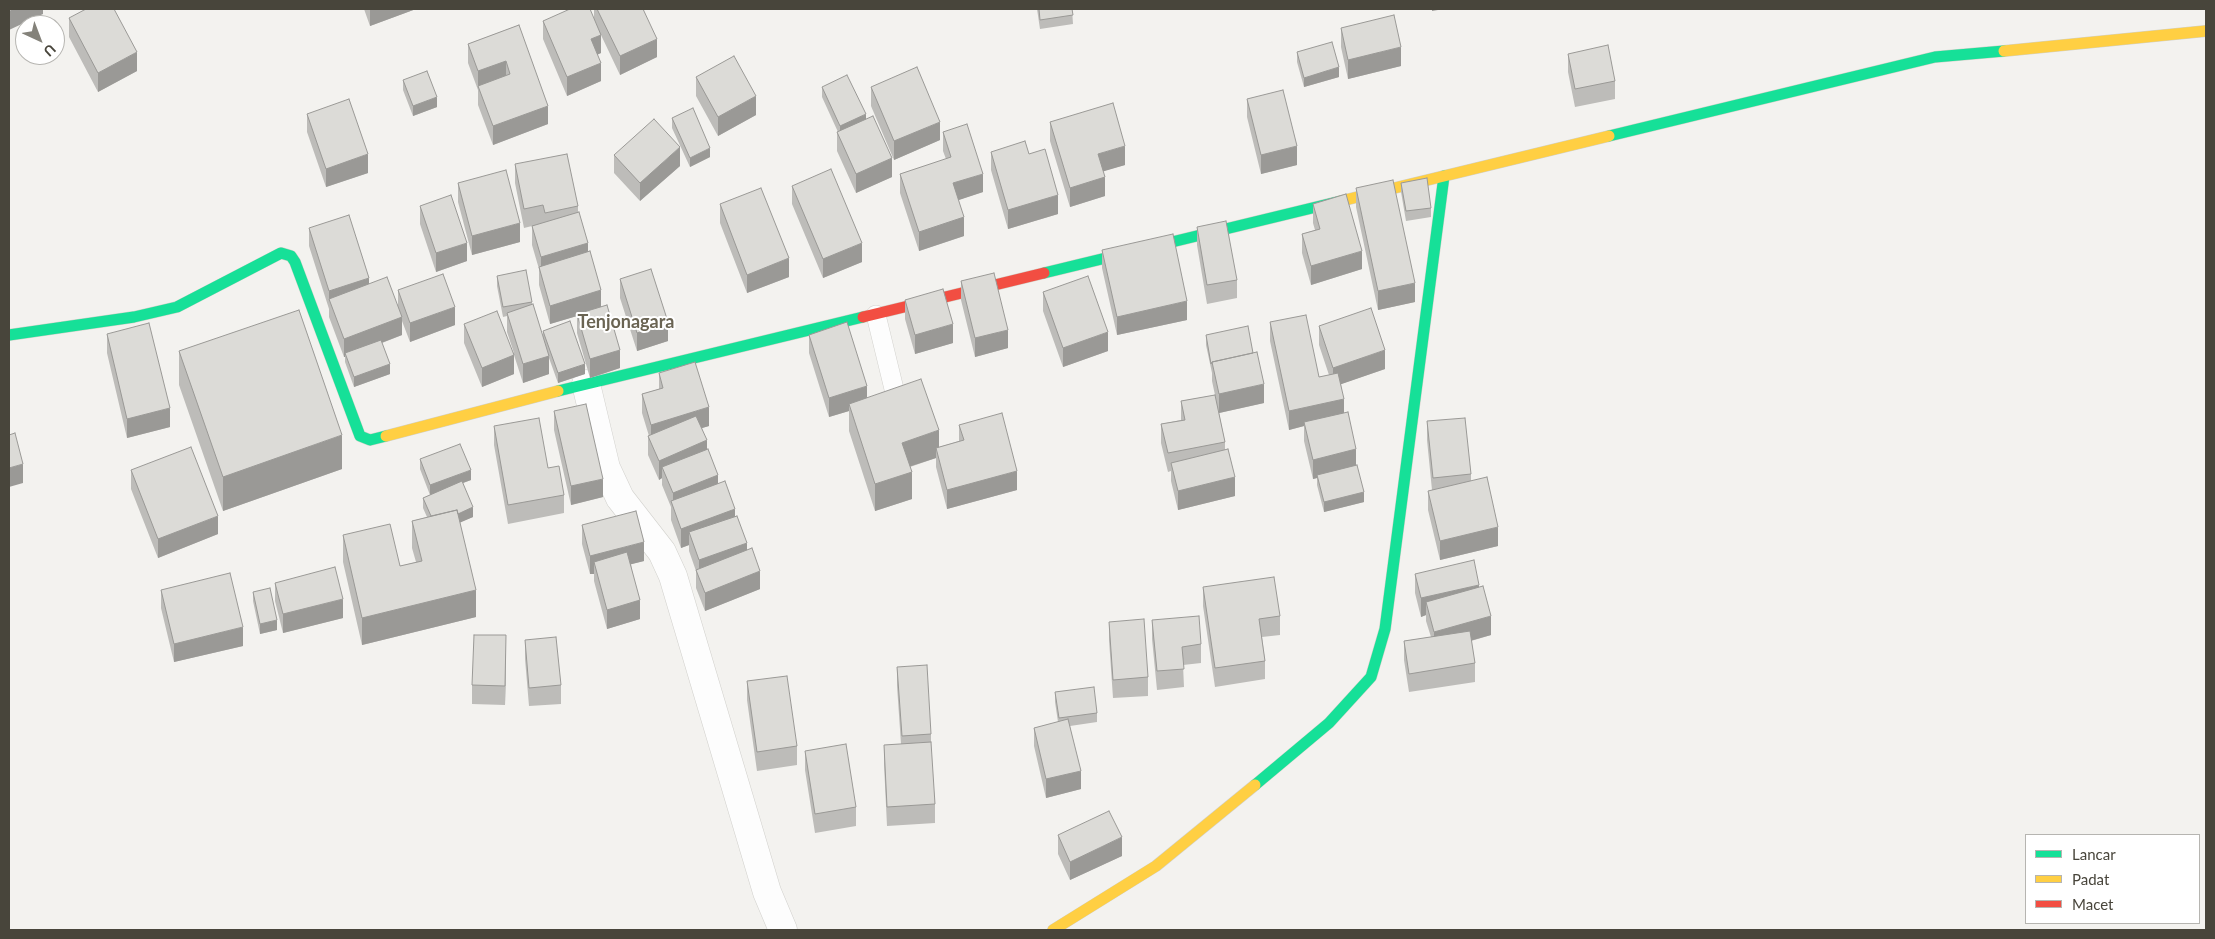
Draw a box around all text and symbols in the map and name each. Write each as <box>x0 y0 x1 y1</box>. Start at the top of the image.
north arrow <box>15 15 65 65</box>
text: U <box>40 41 59 60</box>
district label: Tenjonagara <box>578 311 674 333</box>
legend <box>2025 834 2200 924</box>
text: Lancar <box>2072 845 2116 863</box>
text: Padat <box>2072 870 2109 888</box>
text: Macet <box>2072 895 2113 913</box>

